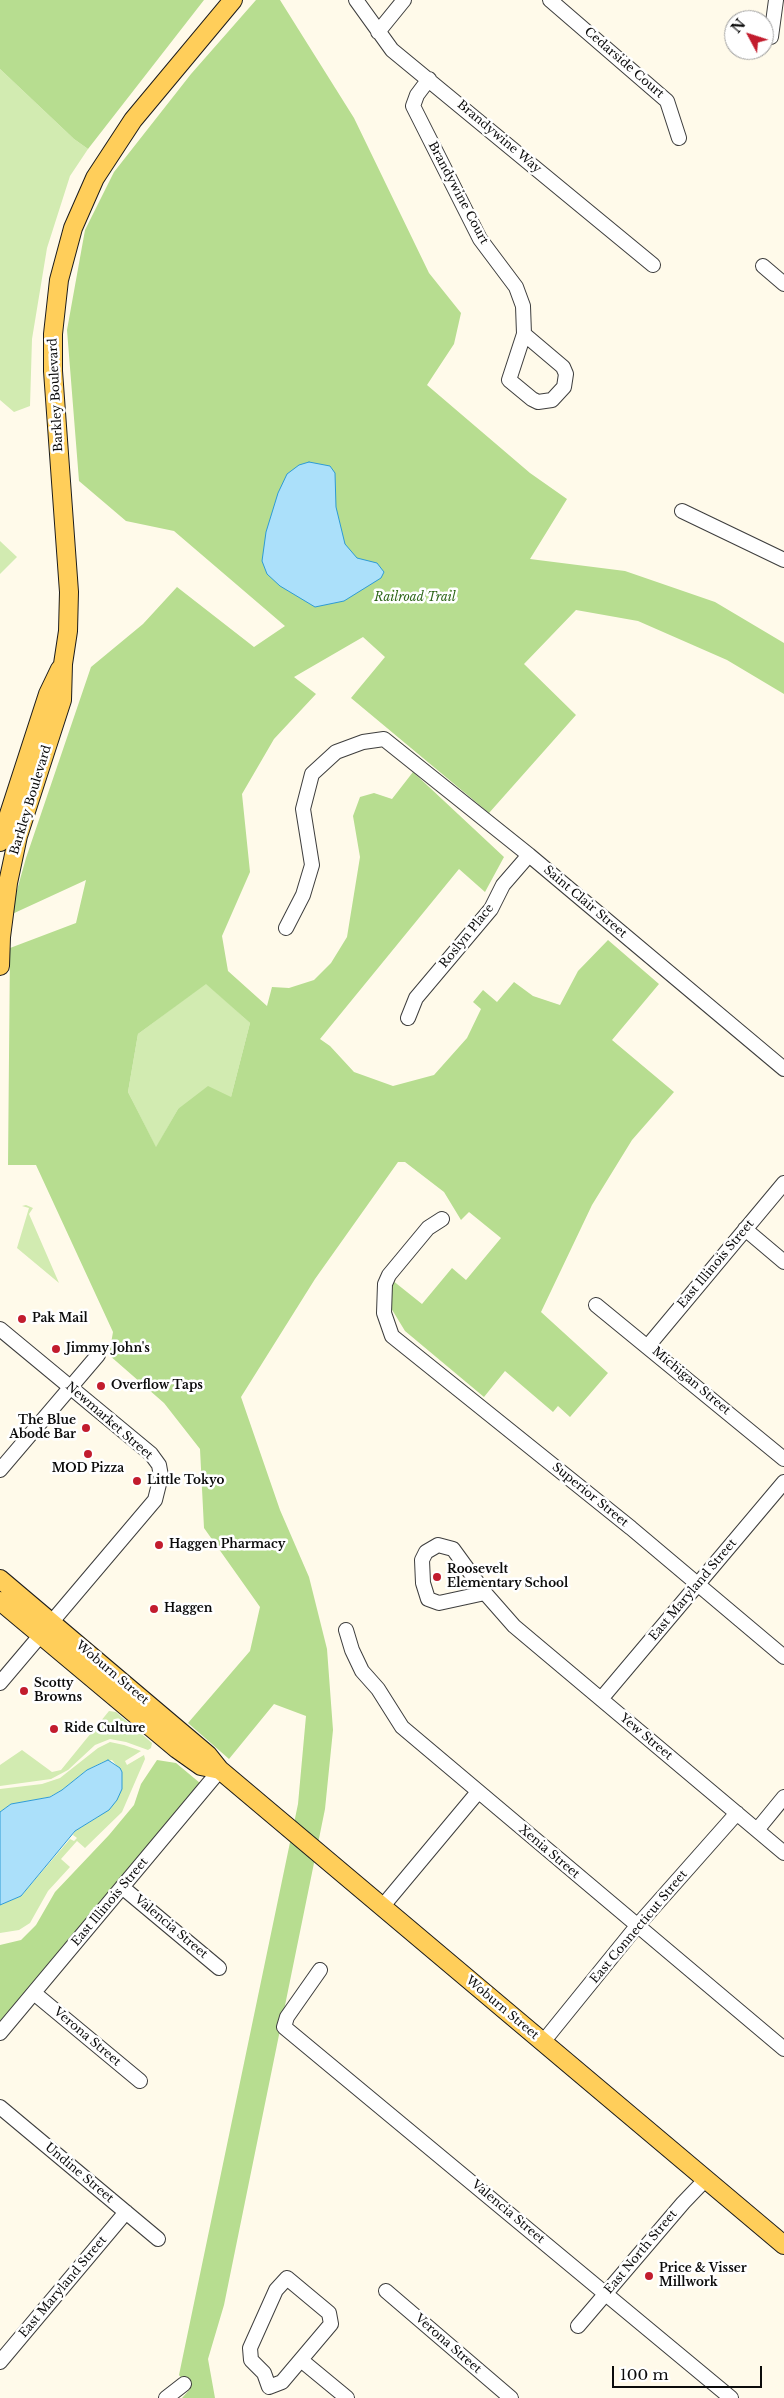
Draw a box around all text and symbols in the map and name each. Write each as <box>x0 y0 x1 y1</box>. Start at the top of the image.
north arrow <box>724 10 774 60</box>
text: N <box>727 15 749 37</box>
street label: Cedarside Court <box>581 25 667 101</box>
street label: Brandywine Way <box>454 98 544 176</box>
street label: Brandywine Court <box>425 139 491 247</box>
street label: Barkley Boulevard <box>46 338 66 452</box>
park label: Railroad Trail <box>374 591 456 605</box>
street label: Barkley Boulevard <box>7 743 55 857</box>
street label: Saint Clair Street <box>540 863 630 941</box>
street label: Roslyn Place <box>437 901 497 971</box>
street label: East Illinois Street <box>675 1217 757 1311</box>
place label: Pak Mail <box>32 1312 88 1326</box>
marker: Pak Mail <box>16 1313 28 1325</box>
place label: Jimmy John's <box>66 1342 150 1356</box>
marker: Jimmy John's <box>50 1343 62 1355</box>
street label: Michigan Street <box>649 1344 733 1418</box>
street label: Newmarket Street <box>63 1379 155 1463</box>
place label: Overflow Taps <box>111 1379 203 1393</box>
marker: Overflow Taps <box>95 1380 107 1392</box>
place label: The Blue Abode Bar <box>9 1414 76 1442</box>
marker: The Blue Abode Bar <box>80 1422 92 1434</box>
marker: MOD Pizza <box>82 1448 94 1460</box>
street label: Superior Street <box>549 1460 631 1530</box>
place label: MOD Pizza <box>52 1462 124 1476</box>
place label: Little Tokyo <box>147 1474 224 1488</box>
marker: Little Tokyo <box>131 1475 143 1487</box>
street label: East Maryland Street <box>646 1536 740 1644</box>
place label: Haggen Pharmacy <box>169 1538 285 1552</box>
marker: Haggen Pharmacy <box>153 1539 165 1551</box>
place label: Roosevelt Elementary School <box>447 1563 568 1591</box>
marker: Roosevelt Elementary School <box>431 1571 443 1583</box>
place label: Haggen <box>164 1602 213 1616</box>
marker: Haggen <box>148 1603 160 1615</box>
street label: Woburn Street <box>73 1638 151 1708</box>
place label: Scotty Browns <box>34 1677 82 1705</box>
marker: Scotty Browns <box>18 1685 30 1697</box>
street label: Yew Street <box>617 1711 675 1763</box>
place label: Ride Culture <box>64 1722 145 1736</box>
marker: Ride Culture <box>48 1723 60 1735</box>
street label: Xenia Street <box>516 1822 582 1882</box>
street label: East Illinois Street <box>69 1855 151 1949</box>
street label: East Connecticut Street <box>587 1867 691 1987</box>
street label: Valencia Street <box>132 1892 210 1962</box>
street label: Woburn Street <box>463 1973 541 2043</box>
street label: Verona Street <box>51 2005 123 2069</box>
street label: Undine Street <box>42 2140 116 2206</box>
street label: Valencia Street <box>469 2177 547 2247</box>
street label: East North Street <box>602 2207 680 2297</box>
street label: East Maryland Street <box>16 2233 110 2341</box>
place label: Price & Visser Millwork <box>659 2262 747 2290</box>
marker: Price & Visser Millwork <box>643 2270 655 2282</box>
street label: Verona Street <box>412 2311 484 2377</box>
scale bar <box>614 2356 764 2388</box>
text: 100 m <box>620 2365 669 2384</box>

